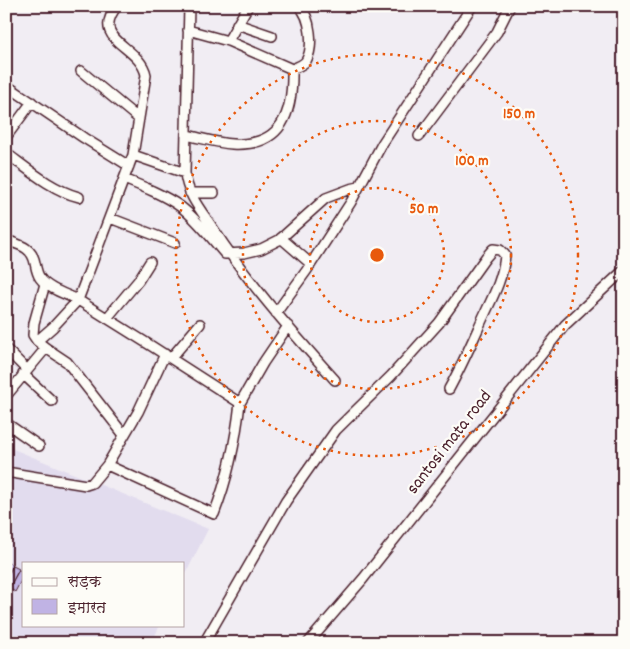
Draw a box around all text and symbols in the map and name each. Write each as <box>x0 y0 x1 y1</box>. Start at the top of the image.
text: 150 m <box>503 104 535 126</box>
text: 100 m <box>455 151 489 173</box>
text: 50 m <box>410 199 438 221</box>
centre of rings <box>368 246 386 264</box>
street label: santosi mata road <box>401 386 499 500</box>
legend <box>22 562 185 626</box>
text: सड़क <box>67 572 102 594</box>
text: इमारत <box>67 598 107 620</box>

